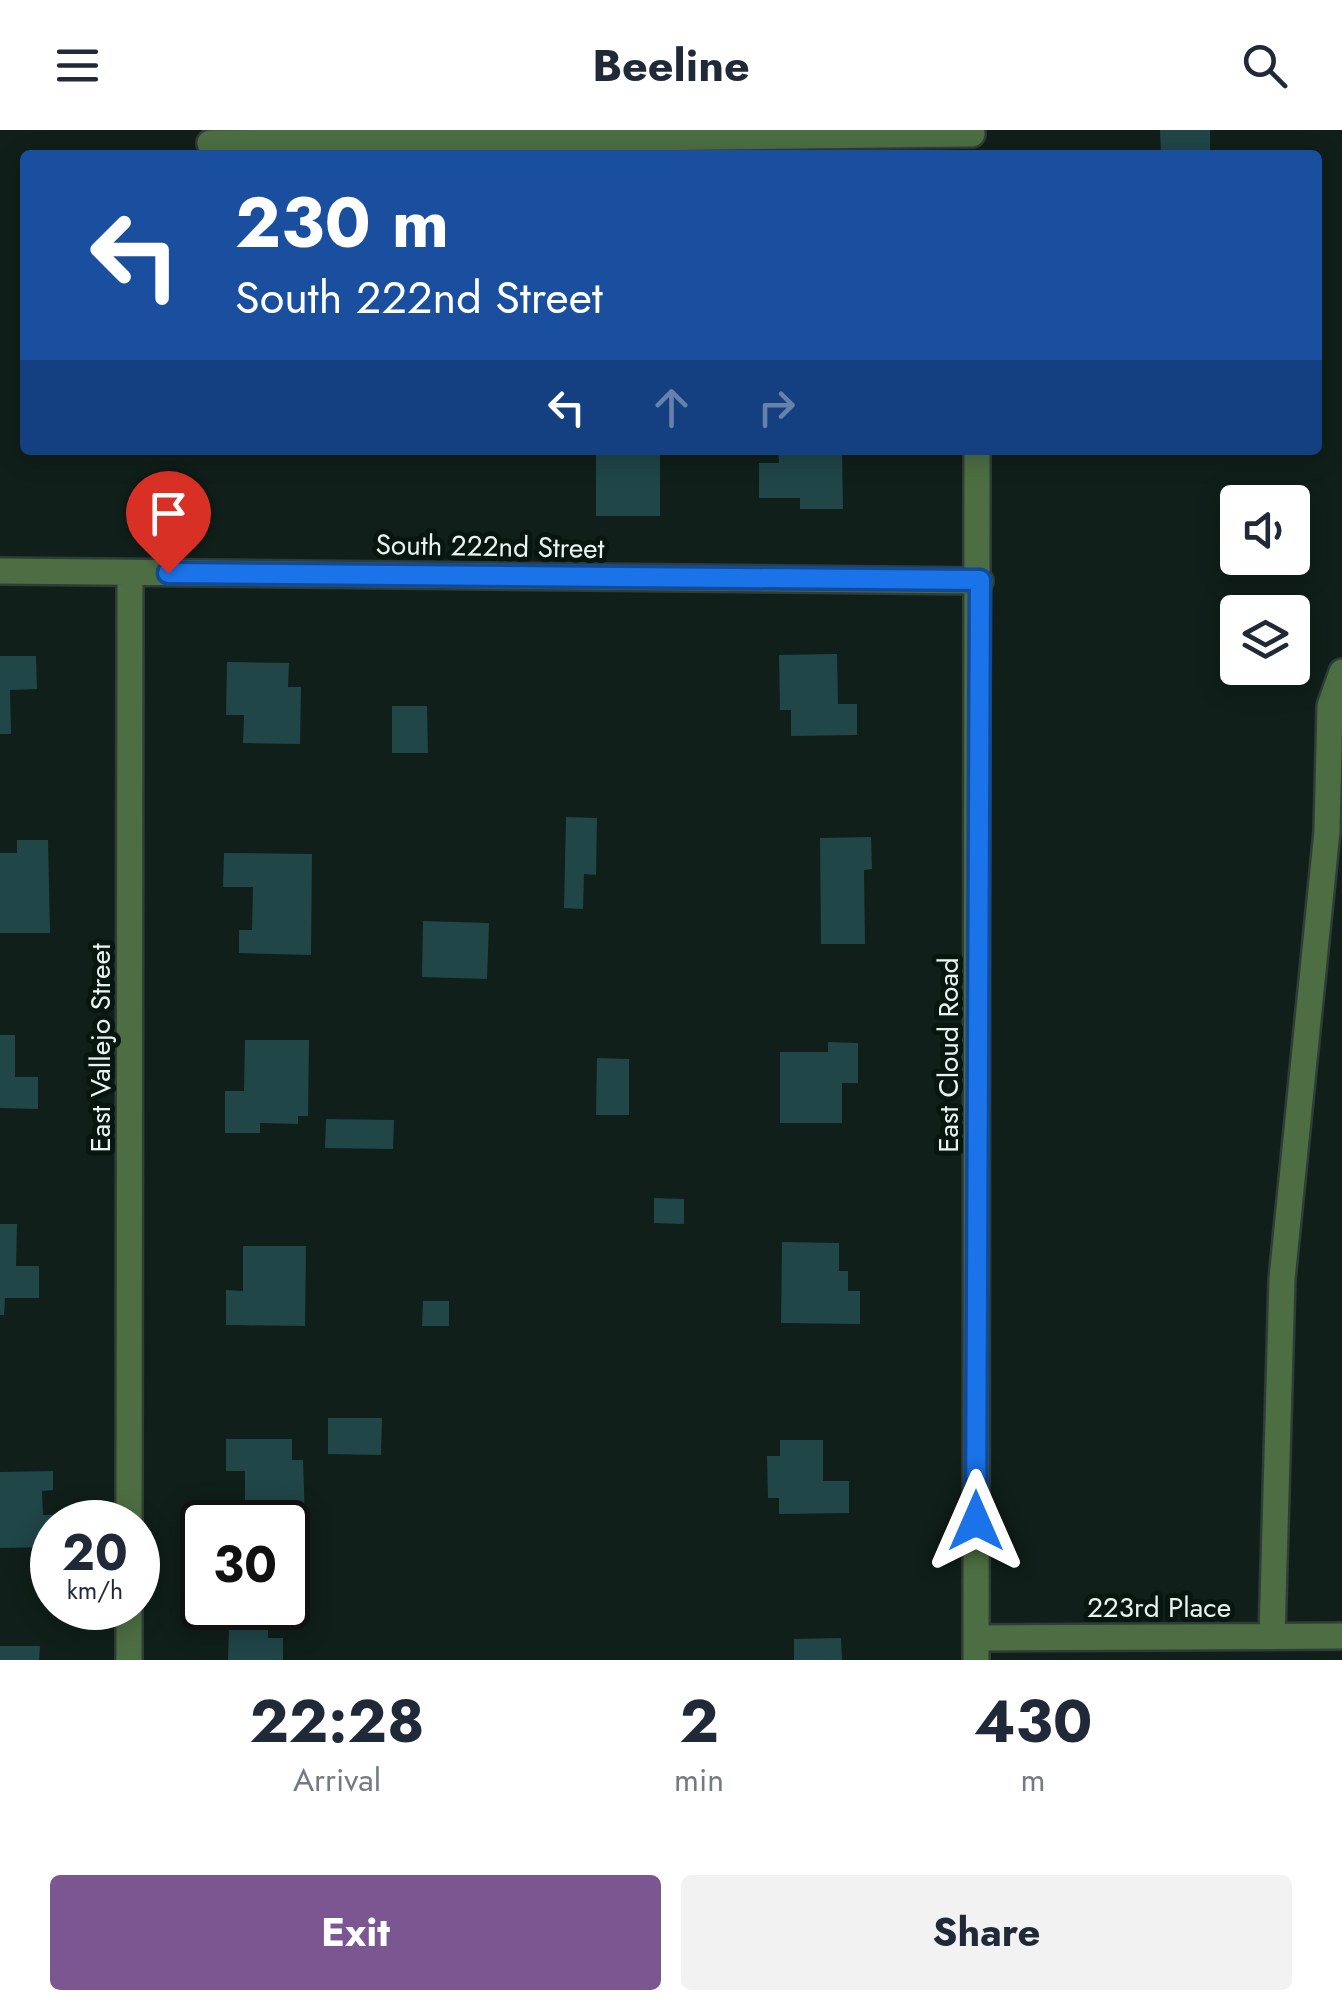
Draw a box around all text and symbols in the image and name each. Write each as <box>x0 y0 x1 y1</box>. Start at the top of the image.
text: Beeline <box>592 33 750 98</box>
icon: menu <box>50 38 105 93</box>
icon: search <box>1237 38 1292 93</box>
text: 230 m <box>235 172 449 273</box>
icon: left <box>70 190 200 320</box>
text: South 222nd Street <box>235 265 603 330</box>
icon: left <box>539 380 594 435</box>
icon: ahead <box>644 380 699 435</box>
icon: right <box>749 380 804 435</box>
pin <box>126 471 211 574</box>
map controls <box>1220 485 1310 685</box>
button: sound <box>1220 485 1310 575</box>
icon: arrive <box>141 486 196 541</box>
street label: South 222nd Street <box>375 524 605 569</box>
button: layers <box>1220 595 1310 685</box>
street label: East Vallejo Street <box>80 943 121 1153</box>
street label: East Cloud Road <box>928 957 969 1153</box>
position arrow <box>924 1469 1028 1573</box>
speed limit sign: 30 <box>180 1500 310 1630</box>
text: 20 <box>62 1516 128 1589</box>
text: km/h <box>67 1572 123 1608</box>
street label: 223rd Place <box>1087 1587 1231 1628</box>
text: 22:28 <box>250 1678 425 1765</box>
text: 2 <box>679 1678 719 1765</box>
text: 430 <box>974 1678 1093 1765</box>
text: Arrival <box>293 1757 381 1803</box>
text: min <box>674 1757 724 1803</box>
text: m <box>1021 1757 1046 1803</box>
button: Exit <box>50 1875 661 1990</box>
button: Share <box>681 1875 1292 1990</box>

